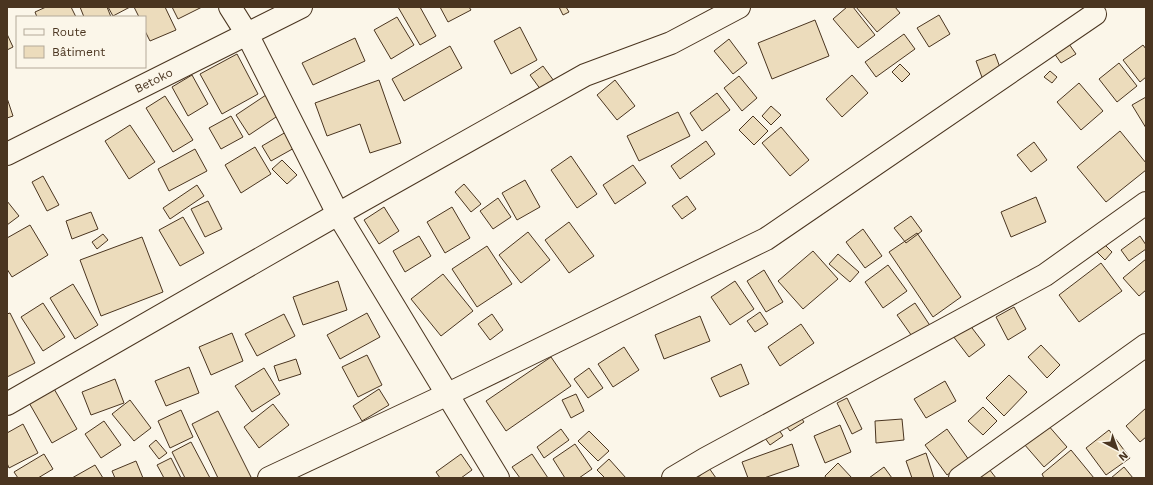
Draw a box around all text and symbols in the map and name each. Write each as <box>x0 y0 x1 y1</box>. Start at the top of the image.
legend <box>16 16 146 68</box>
text: Route <box>52 25 86 39</box>
text: Bâtiment <box>52 45 105 59</box>
street label: Betoko <box>132 65 175 96</box>
north arrow <box>1097 429 1137 469</box>
text: N <box>1116 449 1131 464</box>

